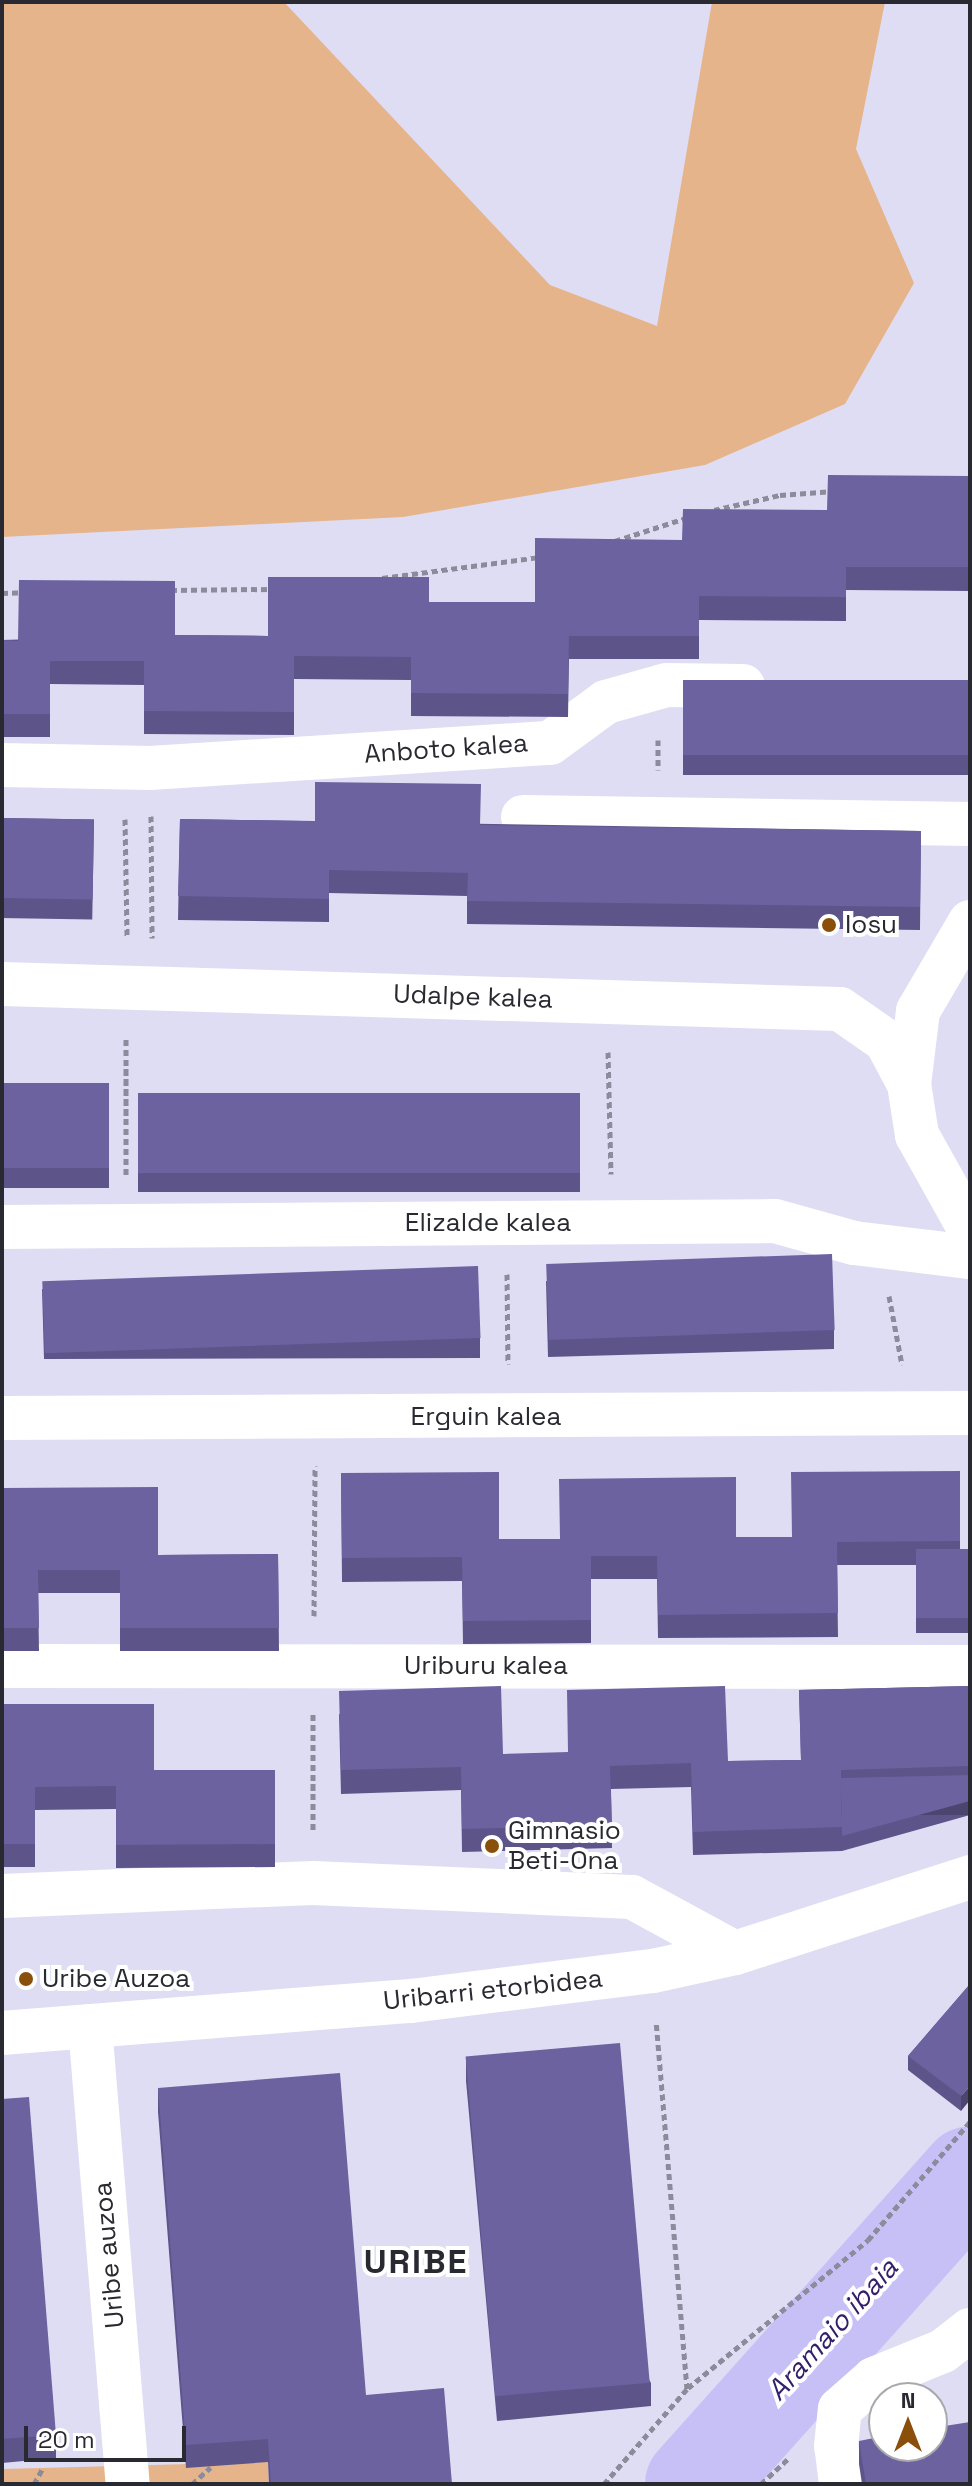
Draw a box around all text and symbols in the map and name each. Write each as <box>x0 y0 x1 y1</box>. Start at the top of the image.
street label: Anboto kalea <box>363 728 529 770</box>
place label: Iosu <box>845 909 897 941</box>
marker: Iosu <box>820 916 838 934</box>
street label: Udalpe kalea <box>393 979 553 1015</box>
street label: Elizalde kalea <box>405 1207 571 1239</box>
street label: Erguin kalea <box>411 1401 561 1433</box>
street label: Uriburu kalea <box>404 1650 568 1682</box>
place label: Gimnasio Beti-Ona <box>508 1815 621 1876</box>
marker: Gimnasio Beti-Ona <box>483 1837 501 1855</box>
place label: Uribe Auzoa <box>42 1963 191 1995</box>
street label: Uribarri etorbidea <box>382 1963 604 2017</box>
marker: Uribe Auzoa <box>17 1970 35 1988</box>
street label: Uribe auzoa <box>87 2180 131 2330</box>
district label: URIBE <box>364 2242 468 2282</box>
water label: Aramaio ibaia <box>760 2251 904 2407</box>
north arrow <box>868 2382 948 2462</box>
text: N <box>901 2386 915 2414</box>
scale bar <box>28 2410 190 2460</box>
text: 20 m <box>38 2424 95 2455</box>

